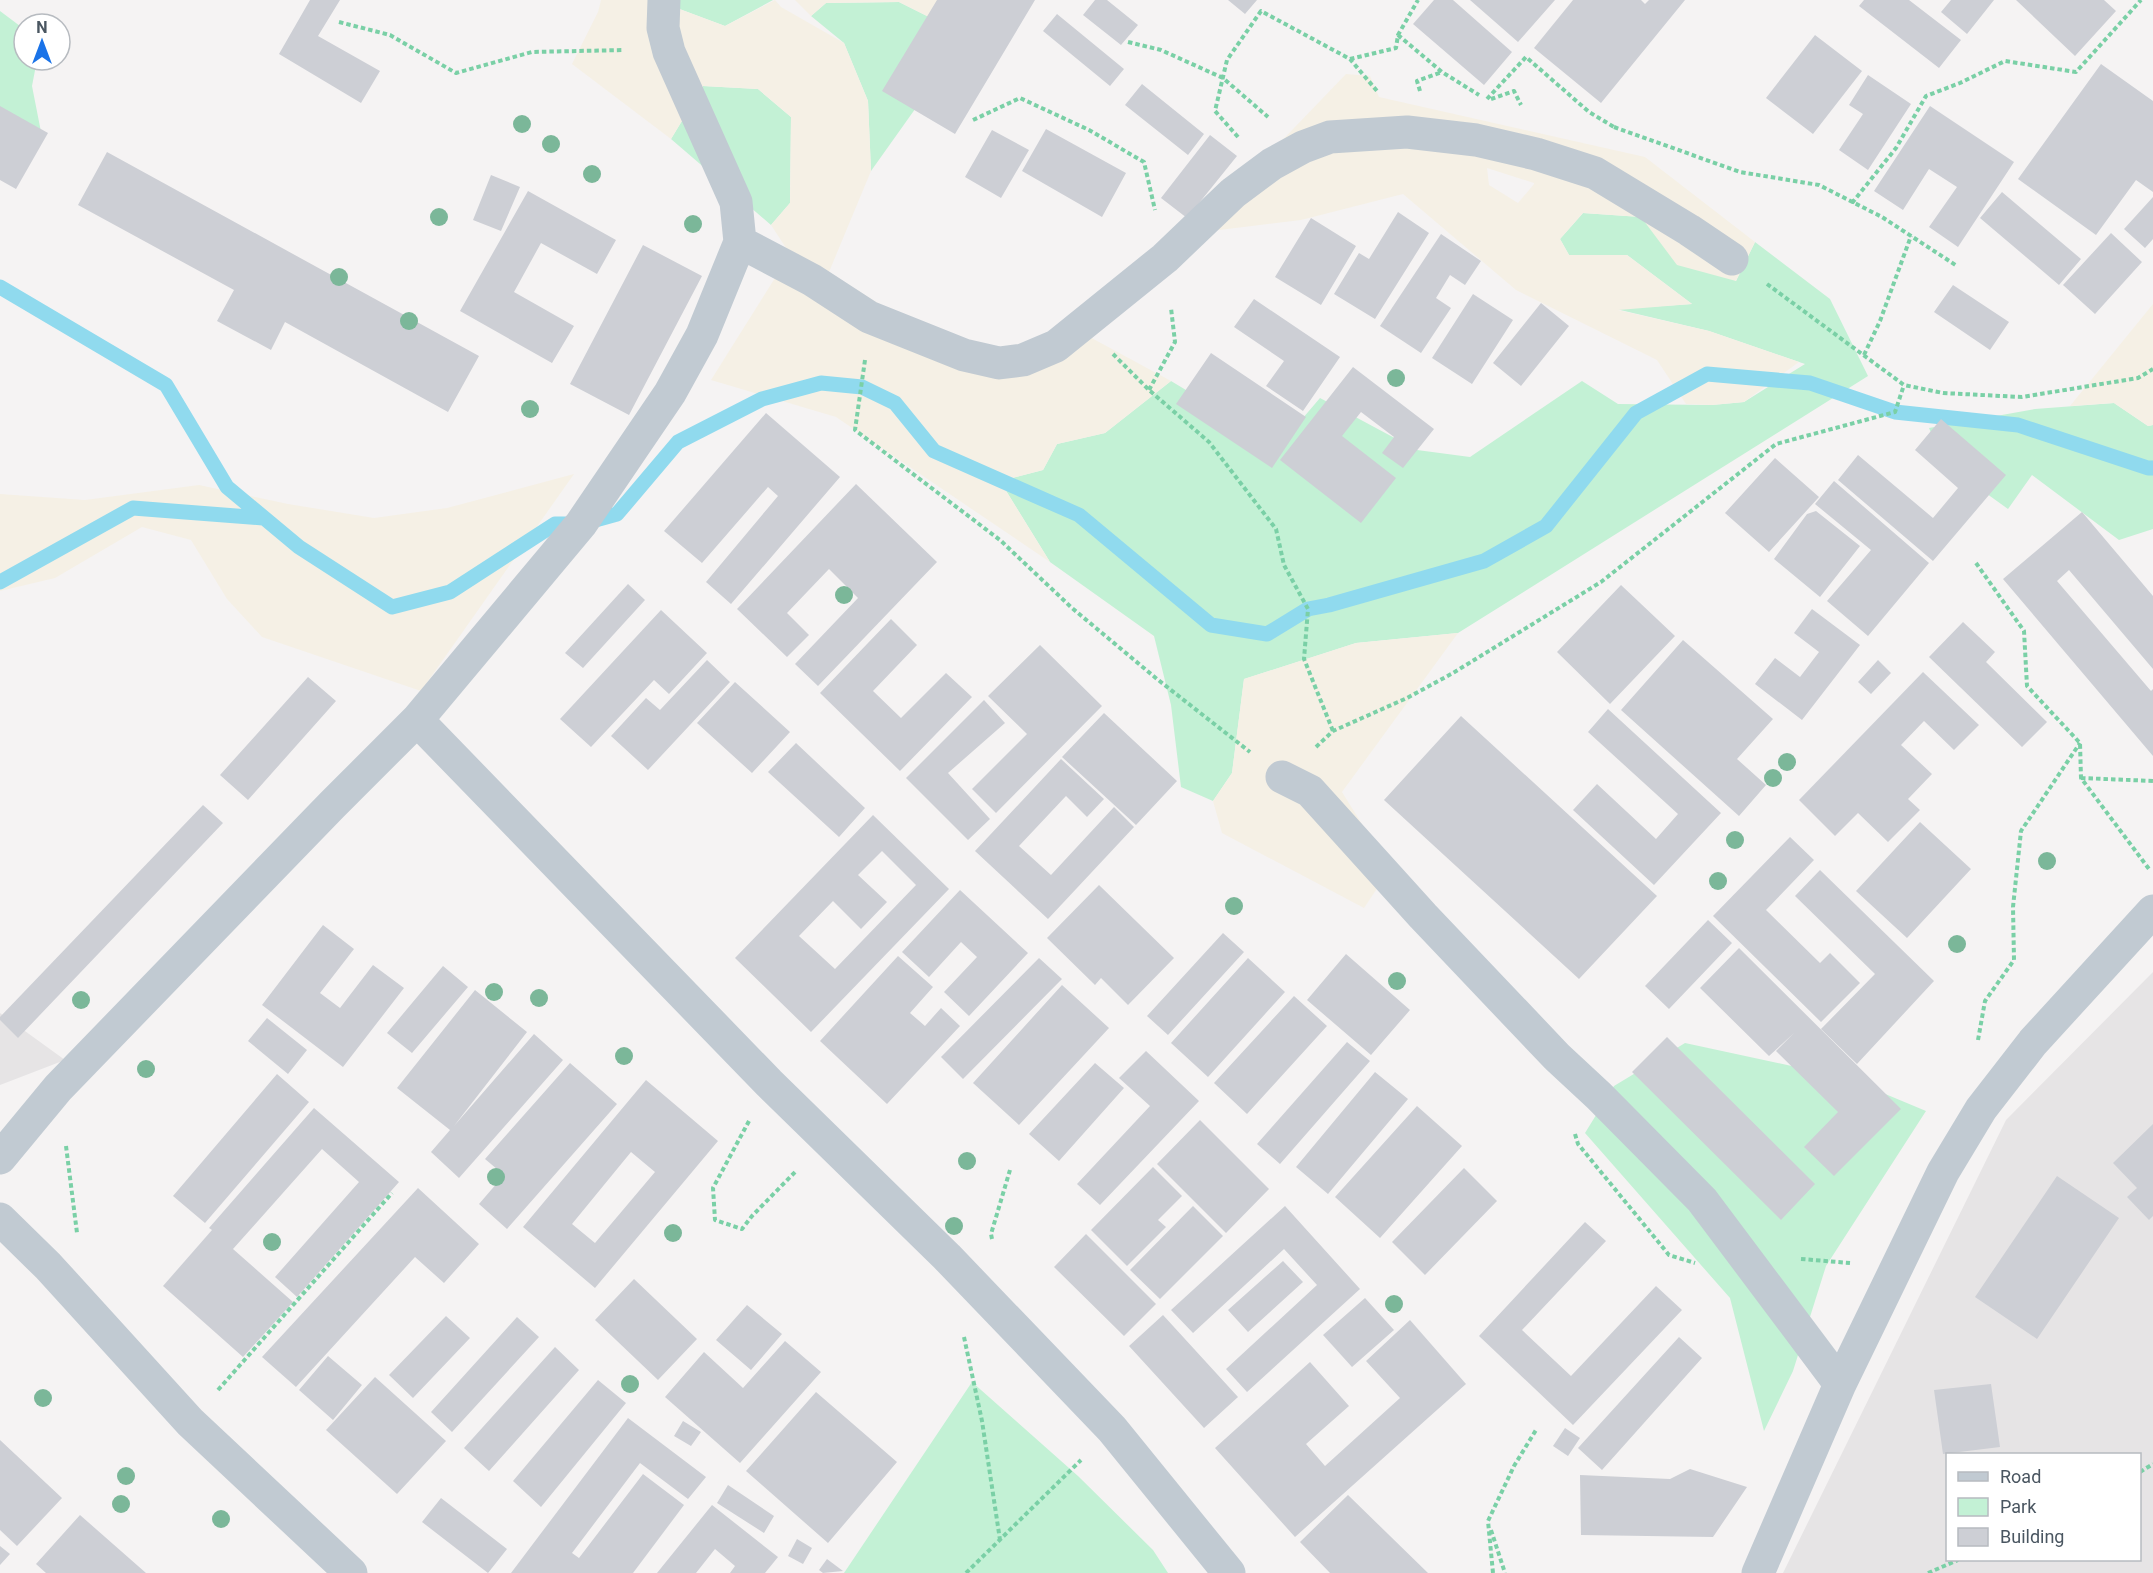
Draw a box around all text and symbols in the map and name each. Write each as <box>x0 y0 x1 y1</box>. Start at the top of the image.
north arrow <box>12 12 72 72</box>
text: N <box>36 18 48 37</box>
legend <box>1946 1453 2141 1561</box>
text: Road <box>2000 1466 2041 1487</box>
text: Park <box>2000 1496 2037 1517</box>
text: Building <box>2000 1526 2064 1547</box>

